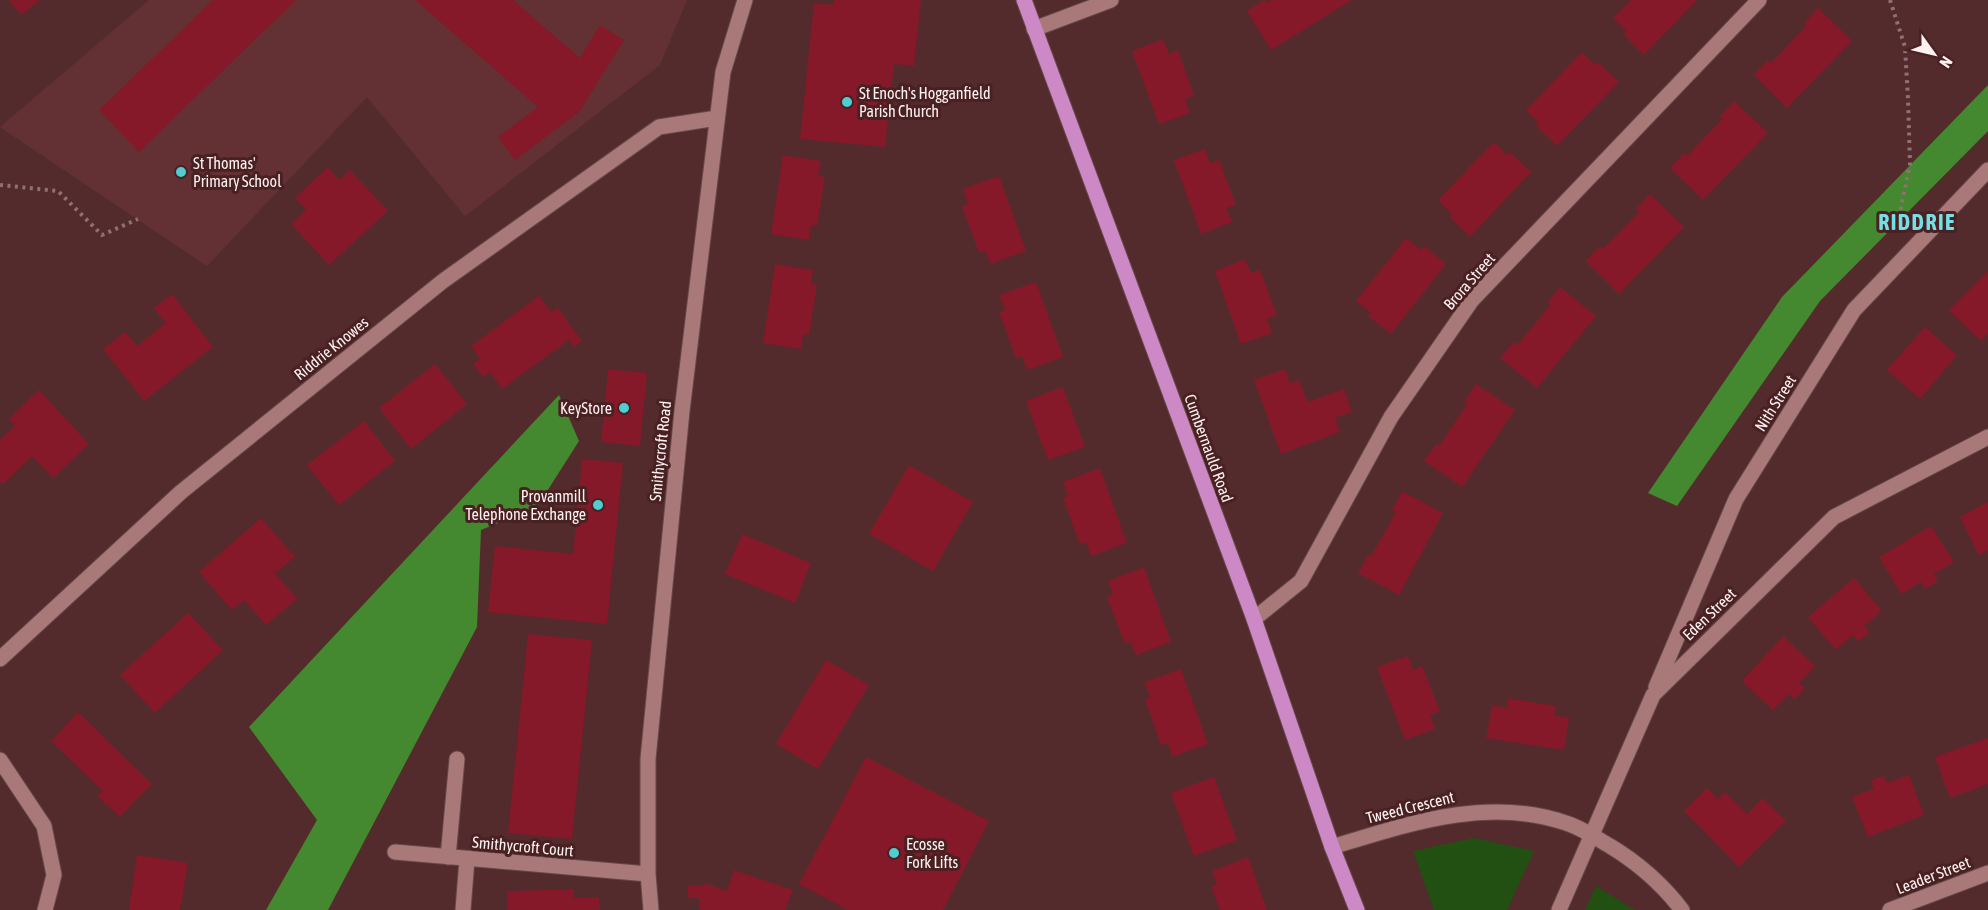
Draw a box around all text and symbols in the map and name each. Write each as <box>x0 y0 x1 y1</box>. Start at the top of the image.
north arrow <box>1904 24 1964 84</box>
text: N <box>1936 53 1957 71</box>
place label: St Enoch's Hogganfield Parish Church <box>859 84 991 120</box>
marker: St Enoch's Hogganfield Parish Church <box>840 95 854 109</box>
place label: St Thomas' Primary School <box>193 154 282 191</box>
marker: St Thomas' Primary School <box>174 165 188 179</box>
district label: RIDDRIE <box>1878 209 1956 235</box>
street label: Brora Street <box>1440 249 1499 313</box>
street label: Riddrie Knowes <box>290 312 372 383</box>
street label: Nith Street <box>1751 371 1799 434</box>
street label: Cumbernauld Road <box>1181 392 1237 504</box>
place label: KeyStore <box>560 399 612 418</box>
street label: Smithycroft Road <box>646 400 675 502</box>
marker: KeyStore <box>617 401 631 415</box>
place label: Provanmill Telephone Exchange <box>465 487 587 524</box>
marker: Provanmill Telephone Exchange <box>591 498 605 512</box>
street label: Eden Street <box>1679 584 1740 644</box>
street label: Tweed Crescent <box>1364 787 1456 827</box>
street label: Smithycroft Court <box>471 833 575 860</box>
place label: Ecosse Fork Lifts <box>906 835 958 871</box>
marker: Ecosse Fork Lifts <box>887 846 901 860</box>
street label: Leader Street <box>1893 853 1973 897</box>

